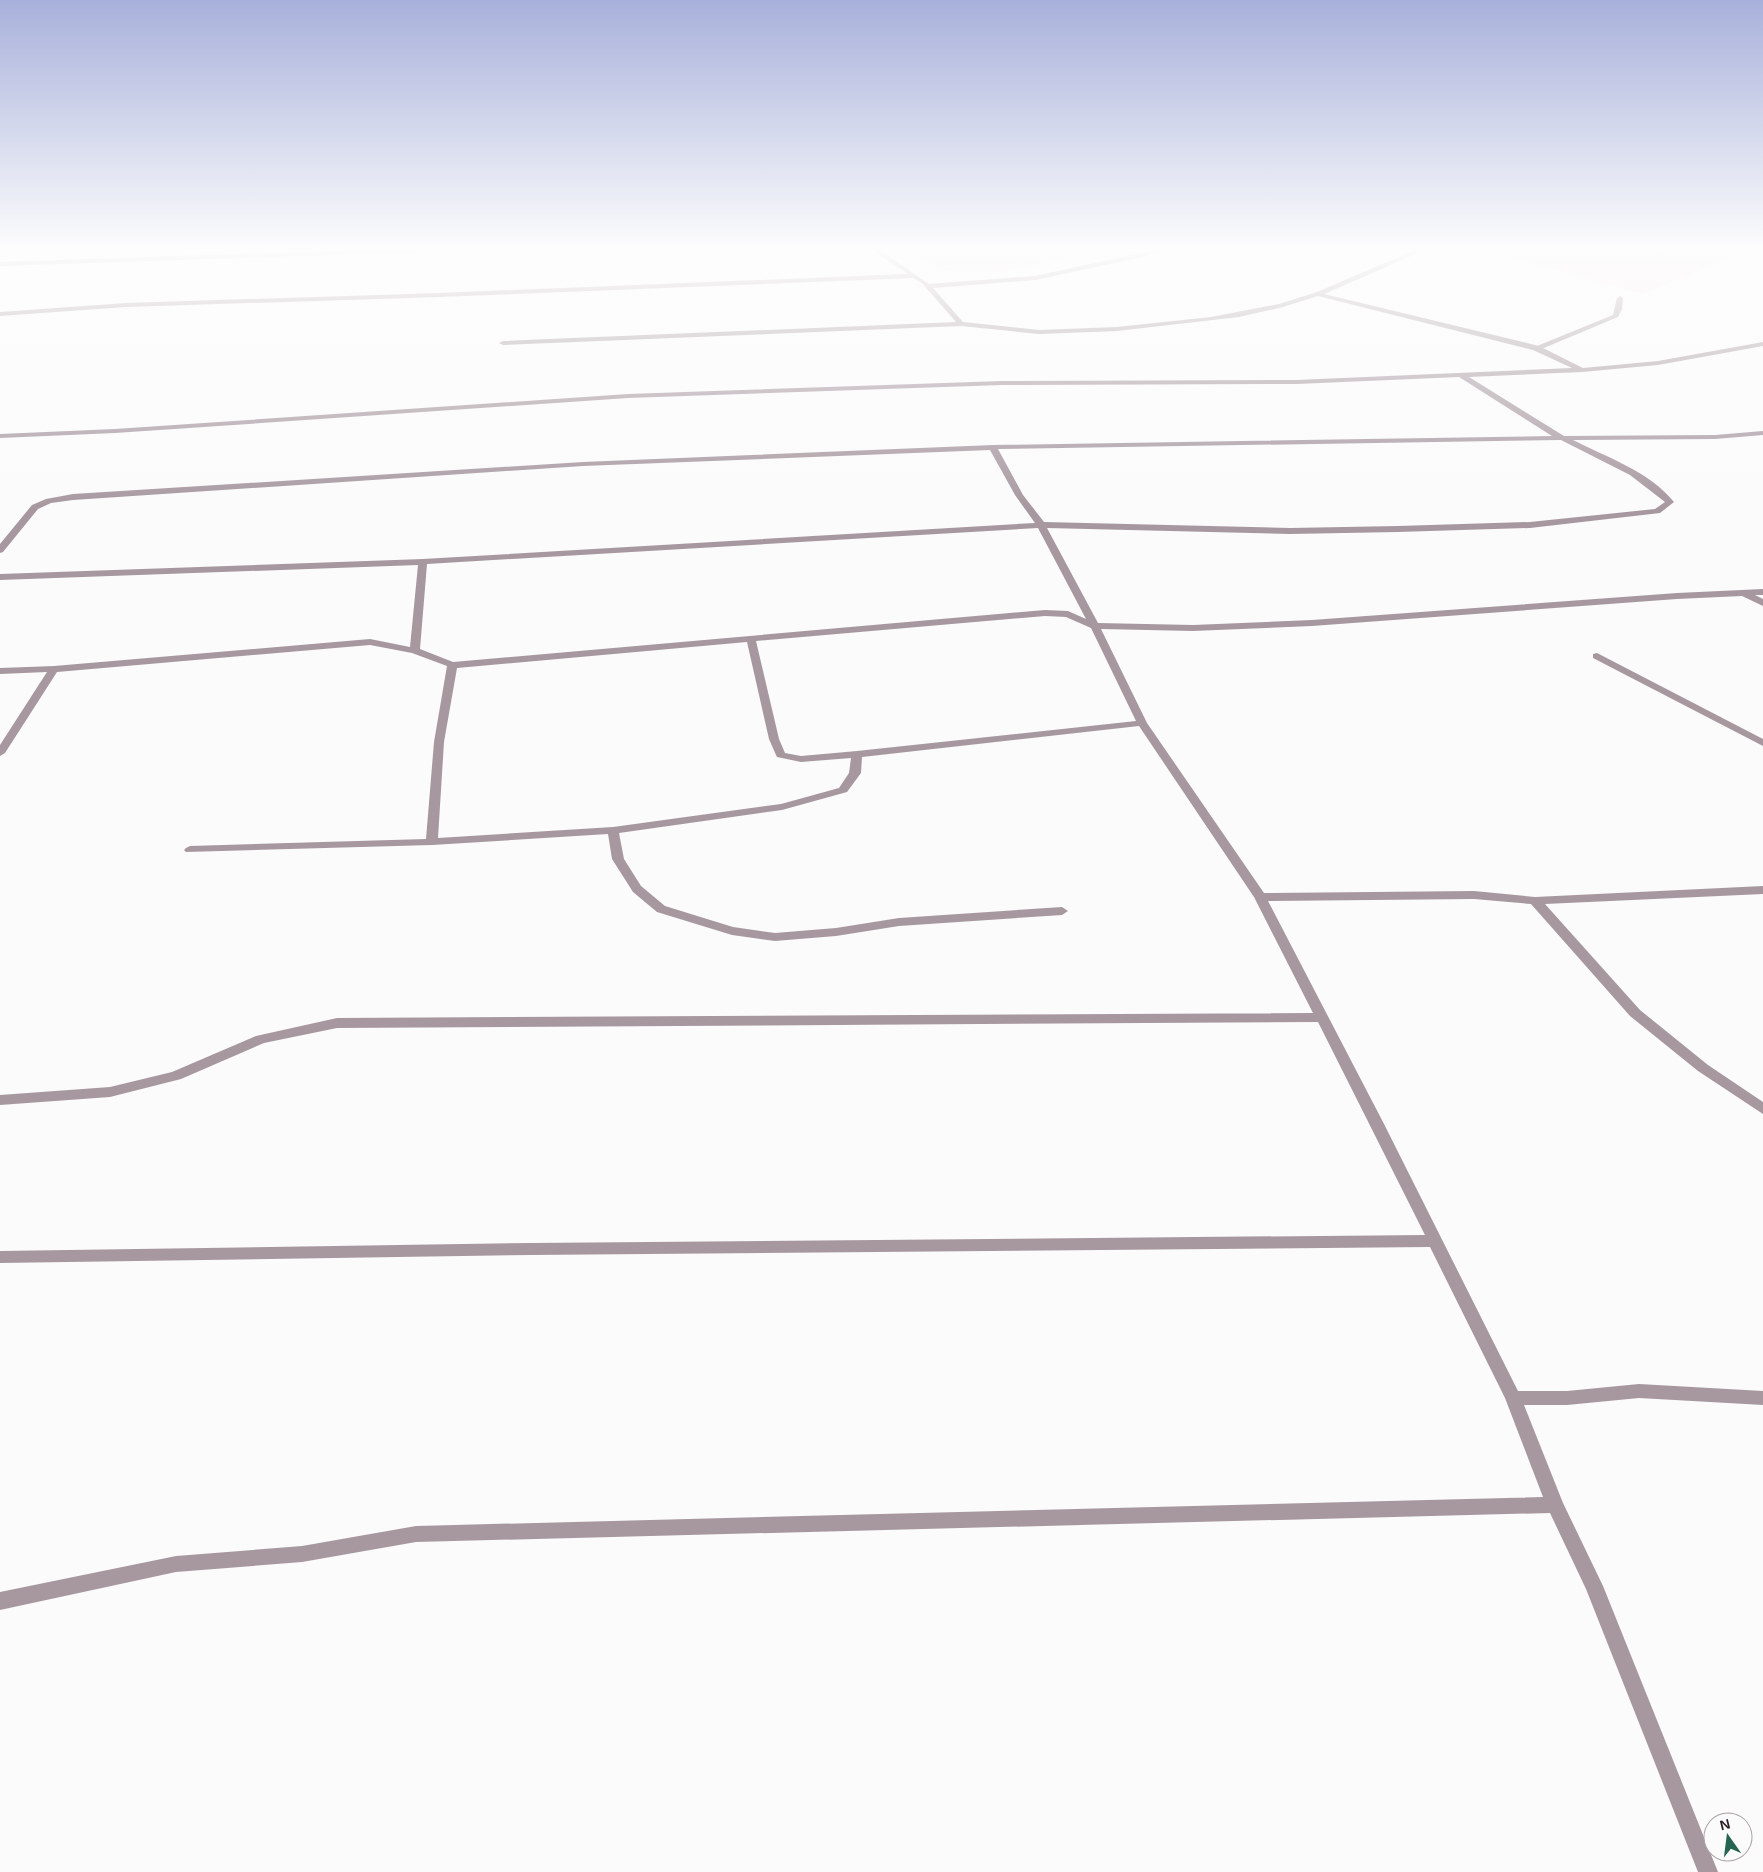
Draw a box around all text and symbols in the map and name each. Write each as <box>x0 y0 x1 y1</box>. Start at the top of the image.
north arrow <box>1703 1812 1753 1862</box>
text: N <box>1718 1815 1732 1833</box>

